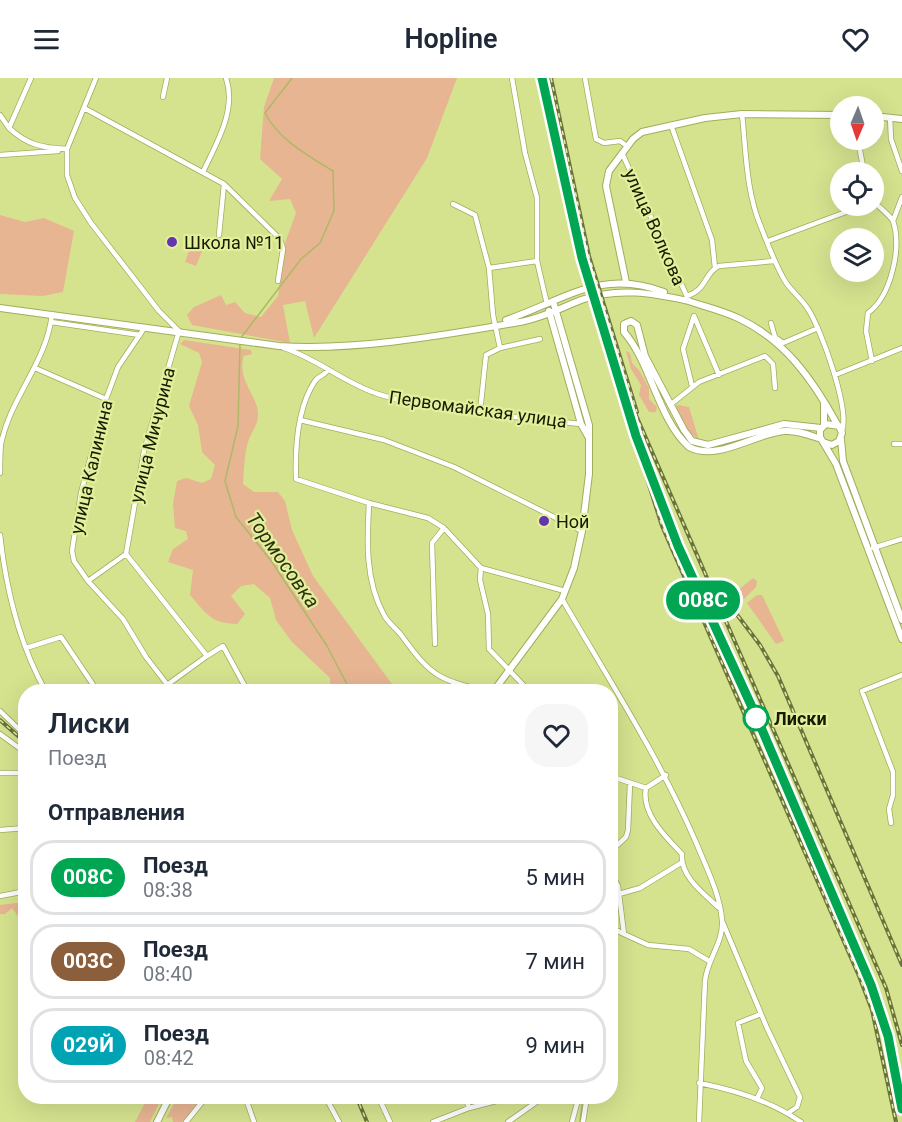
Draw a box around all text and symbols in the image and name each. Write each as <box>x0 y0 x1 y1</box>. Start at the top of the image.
icon: menu <box>30 23 63 56</box>
text: Hopline <box>404 23 498 55</box>
icon: heart <box>839 23 872 56</box>
north arrow <box>830 96 884 150</box>
map controls <box>830 96 884 282</box>
button: locate <box>830 162 884 216</box>
street label: улица Волкова <box>620 165 690 289</box>
button: layers <box>830 228 884 282</box>
place label: Школа №11 <box>184 232 284 253</box>
marker: Школа №11 <box>165 235 179 249</box>
street label: улица Мичурина <box>125 365 179 505</box>
street label: Первомайская улица <box>388 386 568 432</box>
street label: улица Калинина <box>65 398 117 536</box>
water label: Тормосовка <box>241 507 325 613</box>
place label: Ной <box>556 511 590 532</box>
marker: Ной <box>537 514 551 528</box>
line badge: 008С <box>661 580 745 620</box>
text: 008С <box>678 588 728 612</box>
button: heart <box>525 704 588 767</box>
marker: Лиски <box>743 705 769 731</box>
text: Лиски <box>48 707 130 740</box>
place label: Лиски <box>774 708 827 729</box>
text: Поезд <box>48 746 107 770</box>
text: Отправления <box>48 800 185 825</box>
text: Поезд <box>143 853 208 878</box>
text: 008С <box>63 865 113 889</box>
text: 5 мин <box>525 865 585 890</box>
text: 08:38 <box>143 878 193 902</box>
text: Поезд <box>143 937 208 962</box>
text: 003С <box>63 949 113 973</box>
text: 7 мин <box>525 949 585 974</box>
text: 08:40 <box>143 962 193 986</box>
text: Поезд <box>144 1021 209 1046</box>
text: 029Й <box>63 1033 114 1057</box>
text: 9 мин <box>525 1033 585 1058</box>
text: 08:42 <box>144 1046 194 1070</box>

